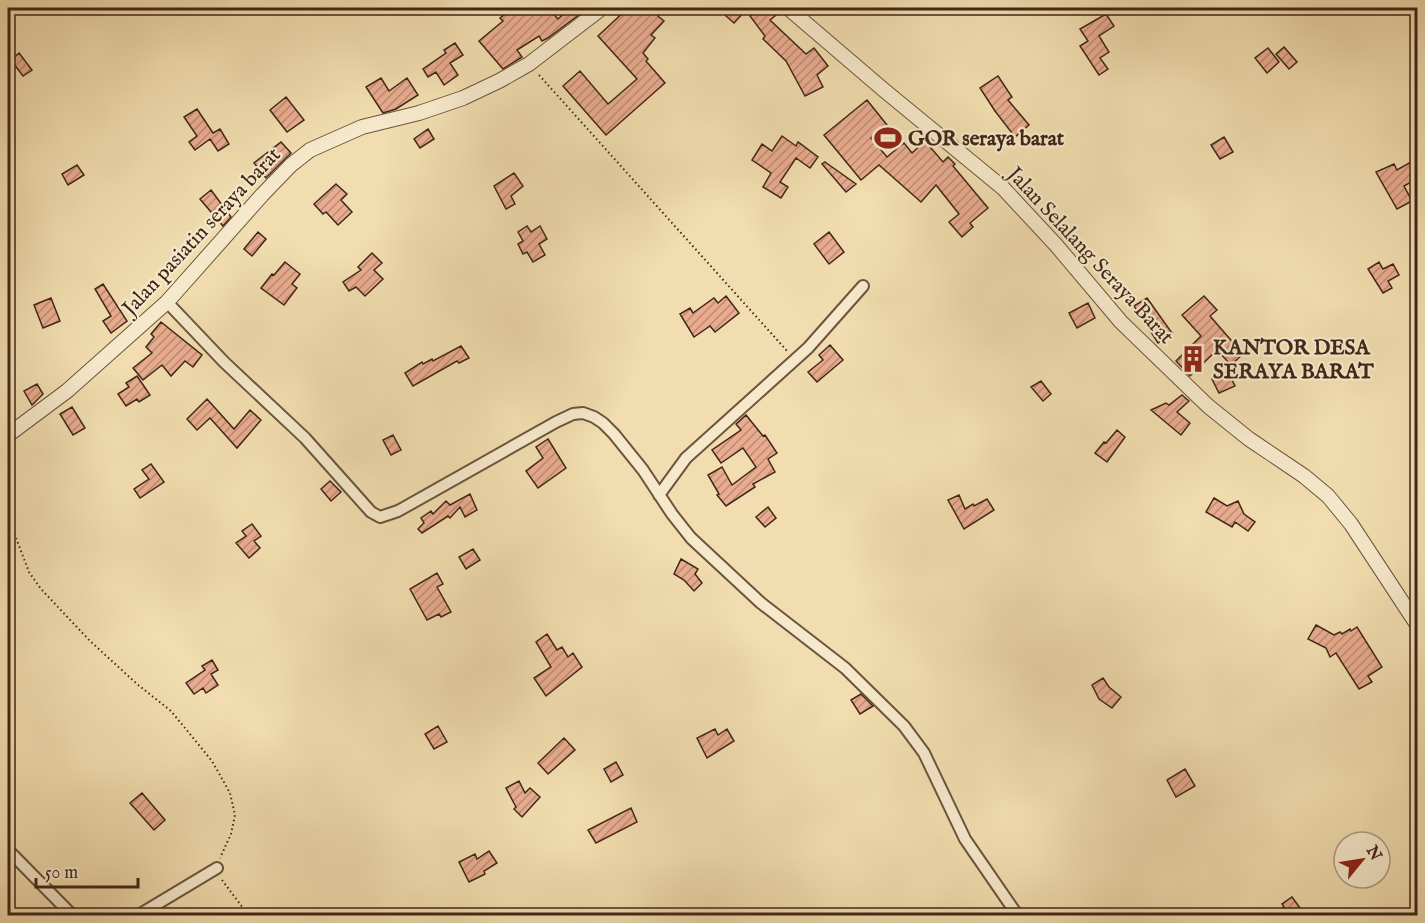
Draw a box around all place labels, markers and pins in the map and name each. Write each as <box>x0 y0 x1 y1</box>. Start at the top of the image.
sports icon: GOR seraya barat <box>873 123 903 153</box>
place label: GOR seraya barat <box>908 126 1065 153</box>
place label: KANTOR DESA SERAYA BARAT <box>1213 335 1374 386</box>
building icon: KANTOR DESA SERAYA BARAT <box>1178 344 1208 374</box>

